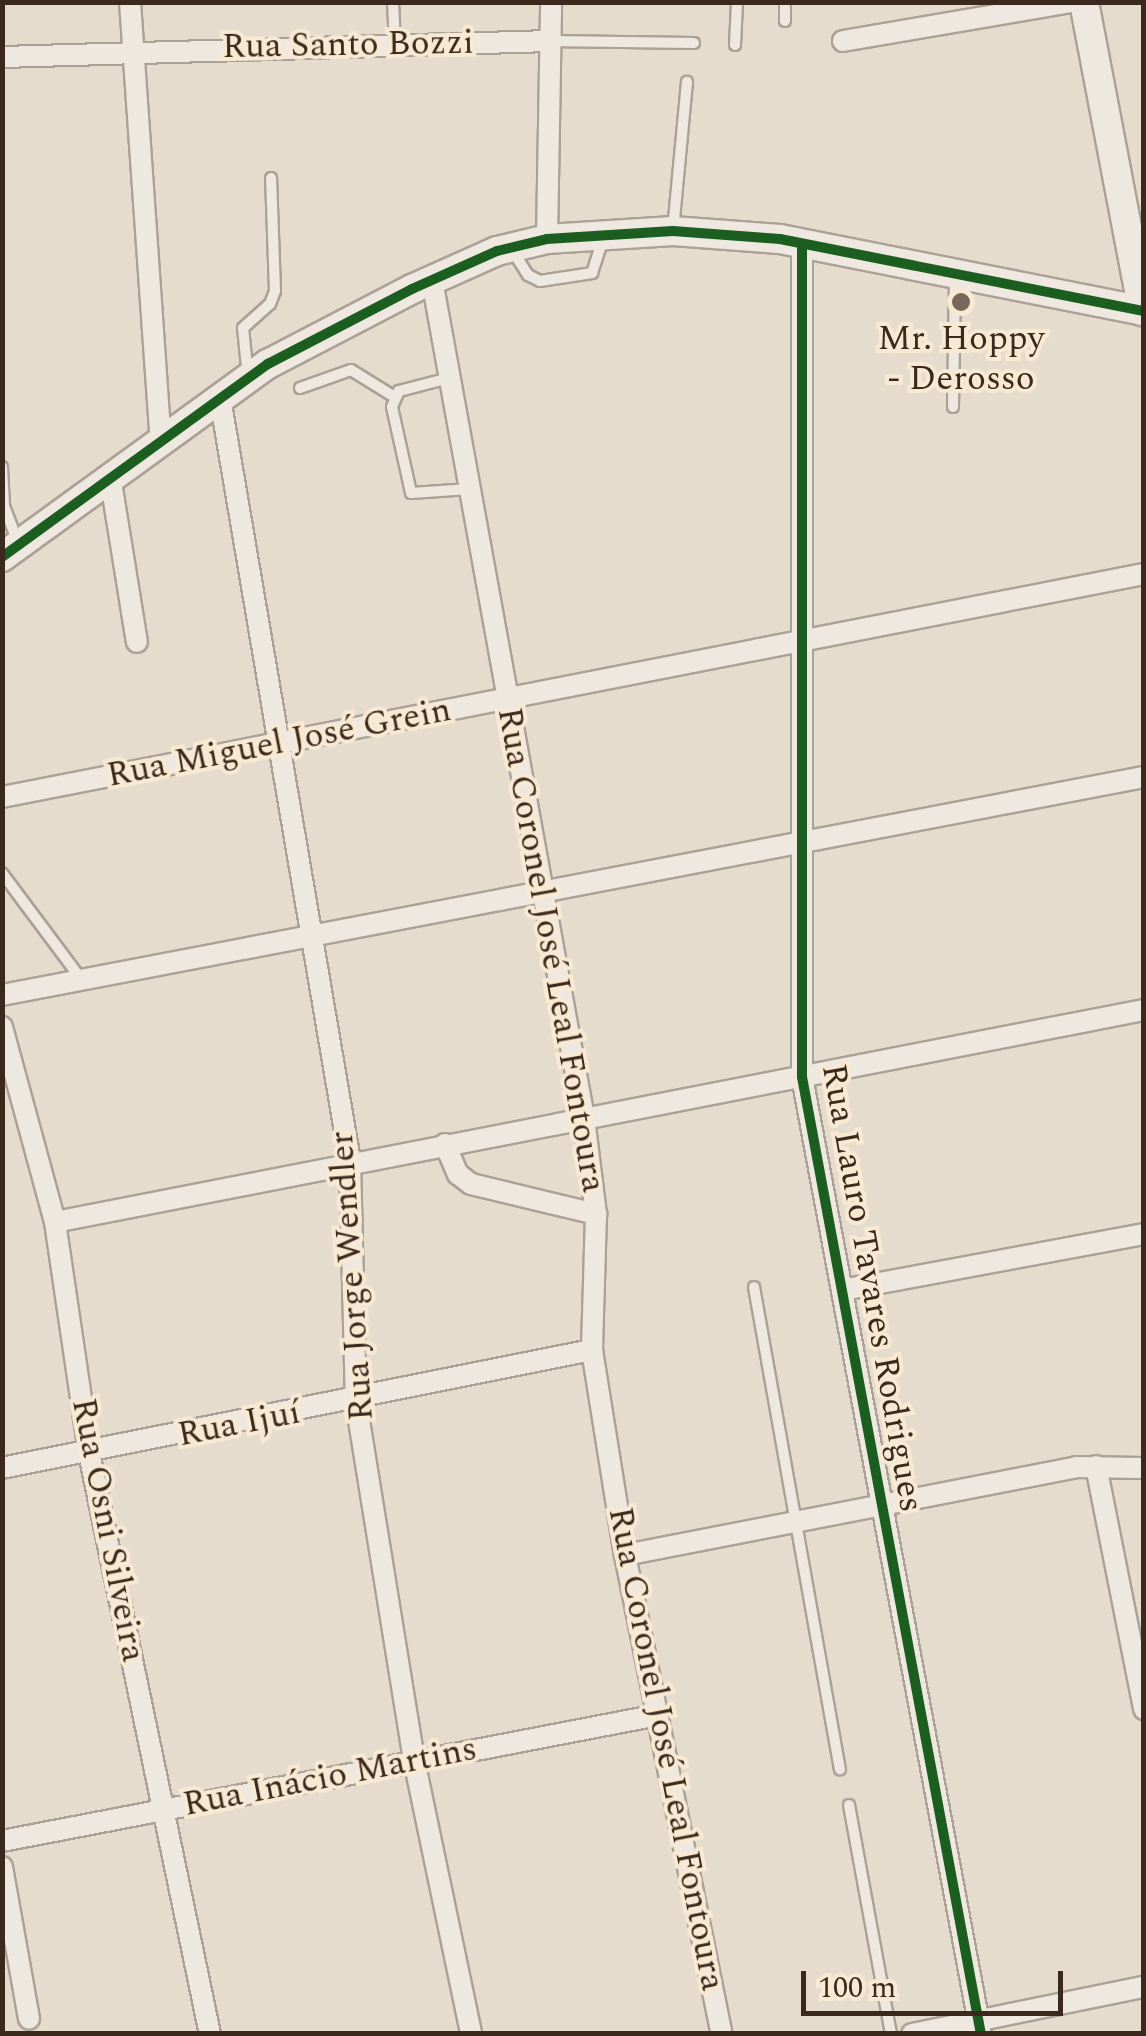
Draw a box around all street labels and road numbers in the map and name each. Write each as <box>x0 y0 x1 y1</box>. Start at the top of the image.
street label: Rua Santo Bozzi <box>222 22 474 68</box>
street label: Rua Miguel José Grein <box>103 689 455 797</box>
street label: Rua Coronel José Leal Fontoura <box>488 704 614 1196</box>
street label: Rua Lauro Tavares Rodrigues <box>812 1061 932 1515</box>
street label: Rua Jorge Wendler <box>321 1130 383 1422</box>
street label: Rua Ijuí <box>174 1392 304 1456</box>
street label: Rua Osni Silveira <box>62 1395 154 1665</box>
street label: Rua Coronel José Leal Fontoura <box>598 1504 734 1994</box>
street label: Rua Inácio Martins <box>180 1728 480 1826</box>

